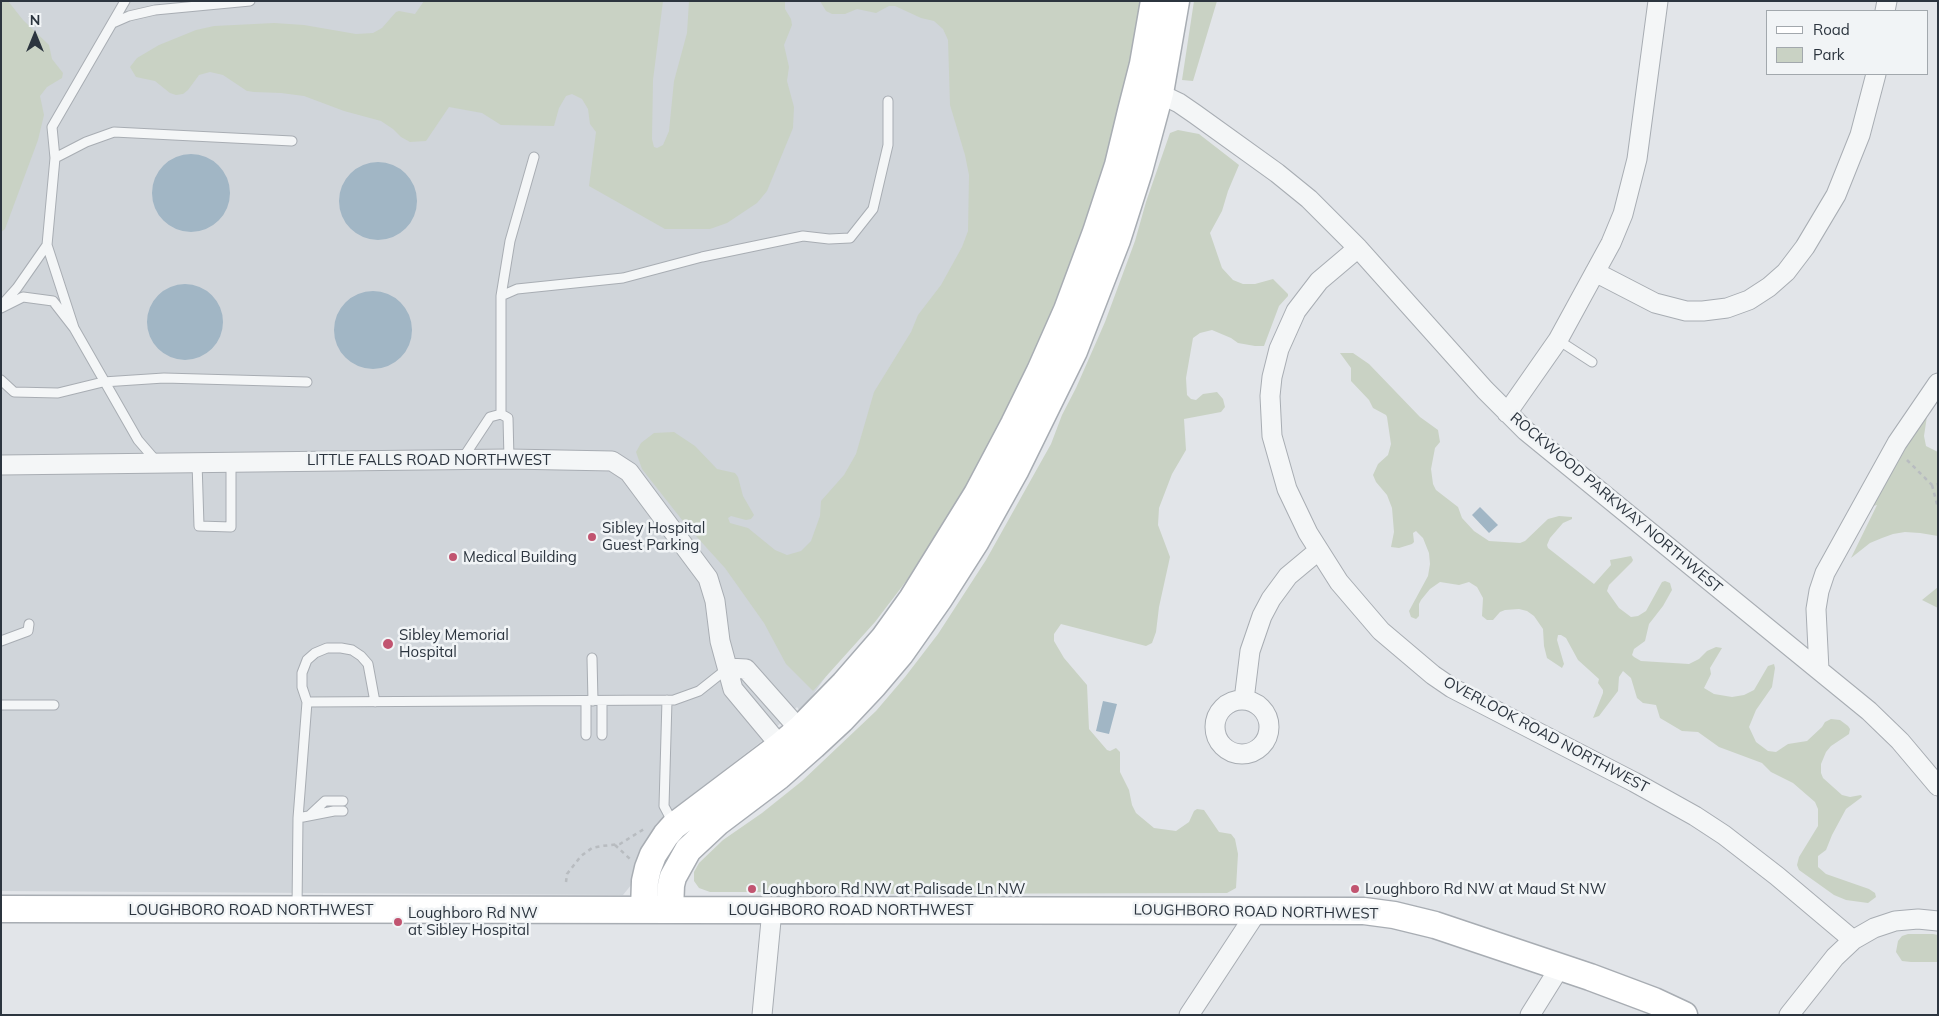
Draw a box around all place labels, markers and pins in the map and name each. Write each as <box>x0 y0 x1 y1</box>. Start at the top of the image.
place label: Sibley Hospital Guest Parking <box>602 519 705 554</box>
marker: Sibley Hospital Guest Parking <box>586 531 598 543</box>
place label: Medical Building <box>463 548 577 566</box>
marker: Medical Building <box>447 551 459 563</box>
place label: Sibley Memorial Hospital <box>399 626 509 661</box>
marker: Sibley Memorial Hospital <box>381 637 395 651</box>
place label: Loughboro Rd NW at Palisade Ln NW <box>762 880 1025 898</box>
place label: Loughboro Rd NW at Maud St NW <box>1365 880 1606 898</box>
marker: Loughboro Rd NW at Palisade Ln NW <box>746 883 758 895</box>
marker: Loughboro Rd NW at Maud St NW <box>1349 883 1361 895</box>
place label: Loughboro Rd NW at Sibley Hospital <box>408 904 538 939</box>
marker: Loughboro Rd NW at Sibley Hospital <box>392 916 404 928</box>

